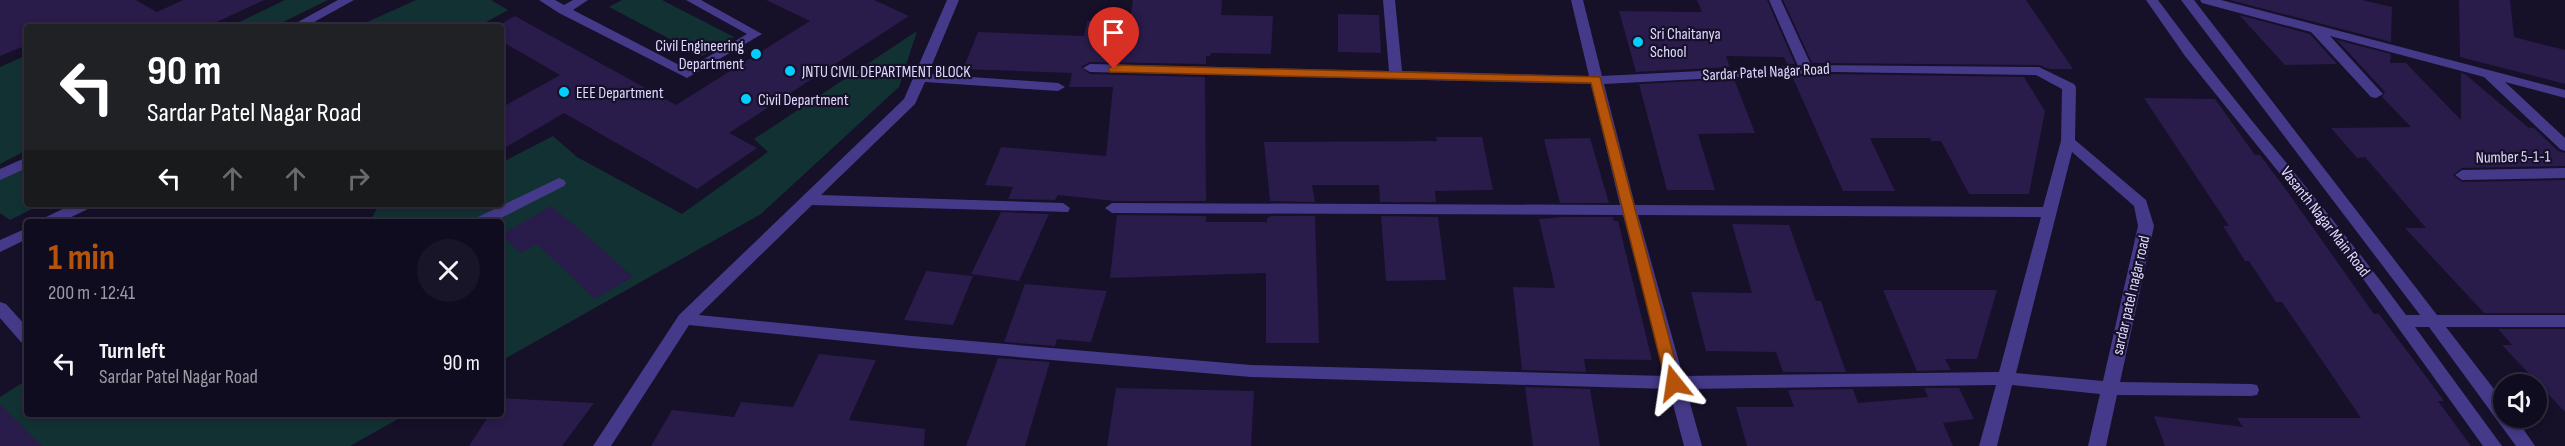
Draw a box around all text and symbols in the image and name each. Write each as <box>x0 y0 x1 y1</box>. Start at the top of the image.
pin <box>1088 7 1139 69</box>
icon: arrive <box>1097 16 1130 49</box>
place label: Sri Chaitanya School <box>1650 25 1721 62</box>
marker: Sri Chaitanya School <box>1631 35 1645 49</box>
place label: Civil Engineering Department <box>655 37 744 74</box>
text: 90 m <box>147 46 221 97</box>
marker: Civil Engineering Department <box>749 47 763 61</box>
icon: left <box>48 48 126 126</box>
street label: Sardar Patel Nagar Road <box>1702 60 1830 85</box>
place label: JNTU CIVIL DEPARTMENT BLOCK <box>801 63 971 82</box>
marker: JNTU CIVIL DEPARTMENT BLOCK <box>783 64 797 78</box>
place label: EEE Department <box>576 84 664 103</box>
marker: EEE Department <box>557 85 571 99</box>
place label: Civil Department <box>758 91 849 110</box>
marker: Civil Department <box>739 92 753 106</box>
text: Sardar Patel Nagar Road <box>147 97 362 129</box>
street label: Number 5-1-1 <box>2475 147 2551 168</box>
icon: left <box>153 162 186 195</box>
icon: ahead <box>216 162 249 195</box>
icon: ahead <box>279 162 312 195</box>
icon: right <box>342 162 375 195</box>
street label: Vasanth Nagar Main Road <box>2276 163 2374 281</box>
street label: sardar patel nagar road <box>2108 234 2154 357</box>
text: 1 min <box>48 237 115 280</box>
button: close <box>417 239 480 302</box>
text: 200 m · 12:41 <box>48 281 135 305</box>
text: Turn left <box>99 338 165 365</box>
icon: left <box>48 347 81 380</box>
text: 90 m <box>443 350 480 377</box>
position arrow <box>1642 351 1706 415</box>
text: Sardar Patel Nagar Road <box>99 365 258 389</box>
map controls <box>2493 374 2547 428</box>
button: sound <box>2493 374 2547 428</box>

